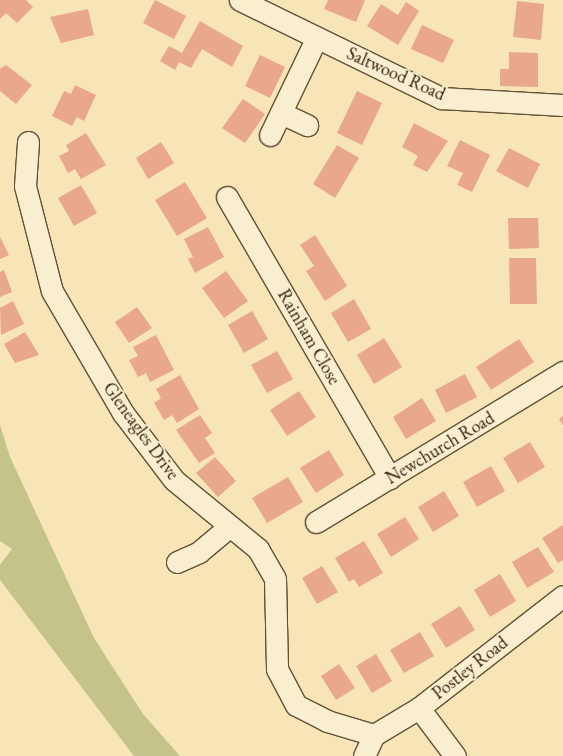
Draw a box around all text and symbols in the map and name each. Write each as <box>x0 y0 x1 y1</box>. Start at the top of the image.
street label: Saltwood Road <box>343 43 449 105</box>
street label: Rainham Close <box>273 285 345 389</box>
street label: Gleneagles Drive <box>98 378 184 484</box>
street label: Newchurch Road <box>382 407 498 489</box>
street label: Postley Road <box>428 632 512 704</box>

